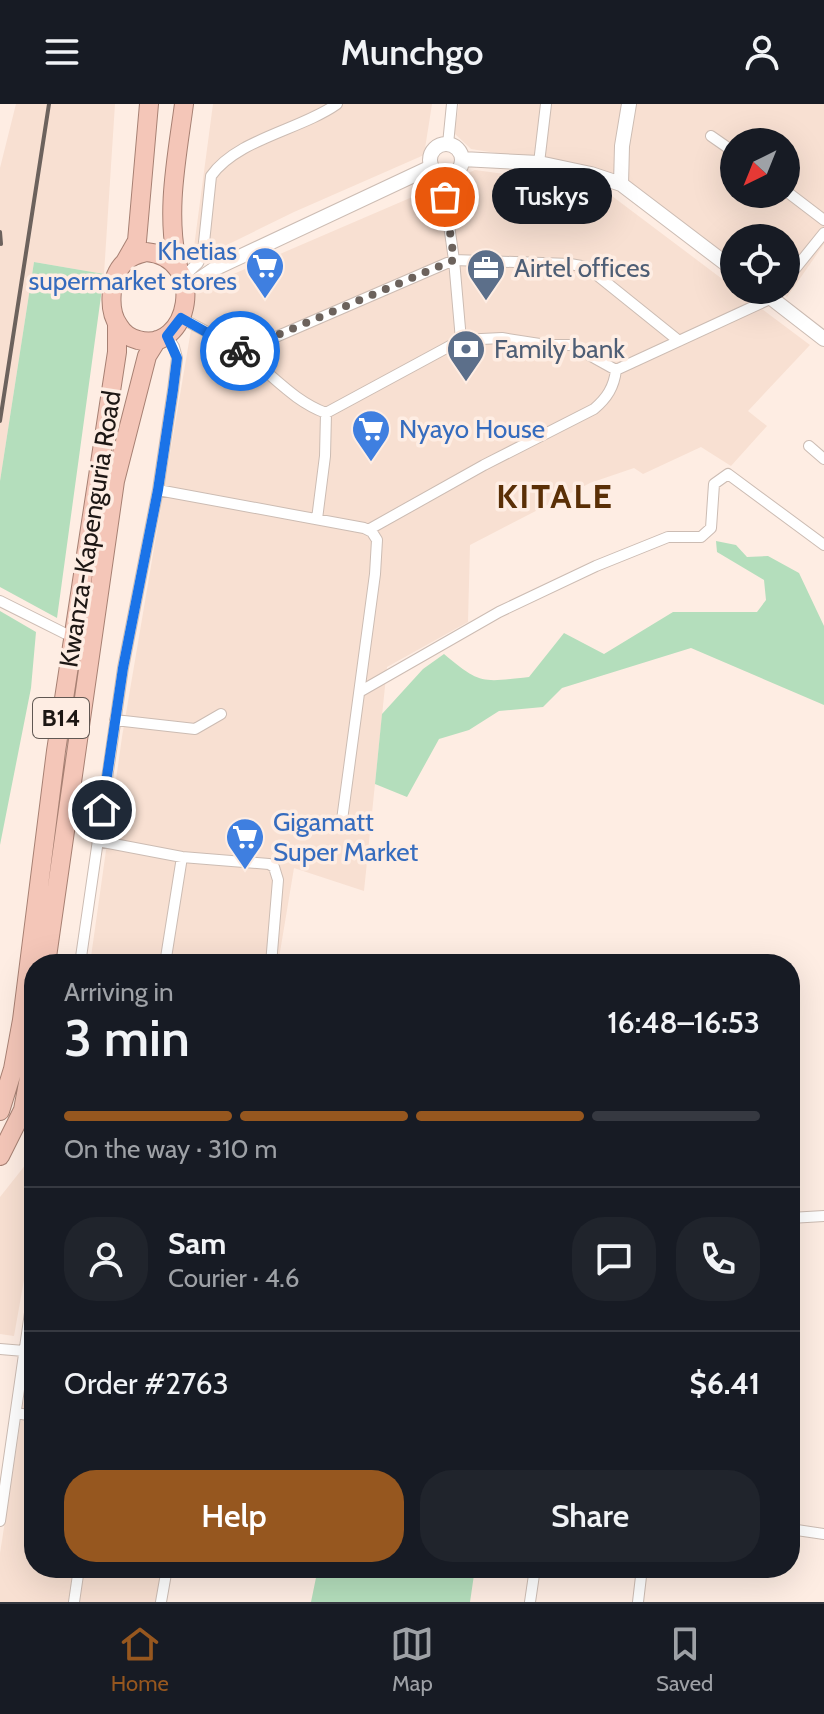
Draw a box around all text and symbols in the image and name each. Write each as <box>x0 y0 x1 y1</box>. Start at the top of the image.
icon: menu <box>40 30 84 74</box>
text: Munchgo <box>341 30 484 74</box>
icon: person <box>740 30 784 74</box>
north arrow <box>720 128 800 208</box>
map controls <box>720 128 800 304</box>
pin <box>411 163 479 231</box>
callout: Tuskys <box>493 169 613 225</box>
icon: bag <box>423 175 467 219</box>
text: Tuskys <box>515 180 589 212</box>
button: locate <box>720 224 800 304</box>
place label: Khetias supermarket stores <box>28 235 237 297</box>
supermarket icon: Khetias supermarket stores <box>244 245 286 300</box>
office icon: Airtel offices <box>465 247 507 302</box>
place label: Airtel offices <box>514 252 651 284</box>
courier <box>200 311 280 391</box>
bank icon: Family bank <box>445 328 487 383</box>
icon: bike <box>218 329 262 373</box>
place label: Family bank <box>494 333 625 365</box>
street label: Kwanza-Kapenguria Road <box>52 388 128 670</box>
supermarket icon: Nyayo House <box>350 408 392 463</box>
place label: Nyayo House <box>399 413 545 445</box>
district label: KITALE <box>496 475 614 517</box>
road number: B14 <box>33 698 89 738</box>
pin <box>68 776 136 844</box>
icon: home <box>80 788 124 832</box>
place label: Gigamatt Super Market <box>273 806 419 868</box>
supermarket icon: Gigamatt Super Market <box>224 816 266 871</box>
text: Arriving in <box>64 976 174 1008</box>
text: 16:48–16:53 <box>607 1004 760 1041</box>
text: 3 min <box>64 1006 190 1069</box>
text: On the way · 310 m <box>64 1133 277 1165</box>
button: person <box>64 1217 148 1301</box>
button: chat <box>572 1217 656 1301</box>
button: phone <box>676 1217 760 1301</box>
text: Sam <box>168 1225 226 1262</box>
text: Courier · 4.6 <box>168 1262 300 1294</box>
text: Order #2763 <box>64 1365 229 1402</box>
text: $6.41 <box>690 1365 760 1402</box>
button: Help <box>64 1470 404 1562</box>
button: Share <box>420 1470 760 1562</box>
tab: Home <box>111 1622 169 1697</box>
tab: Map <box>390 1622 434 1697</box>
tab: Saved <box>656 1622 713 1697</box>

